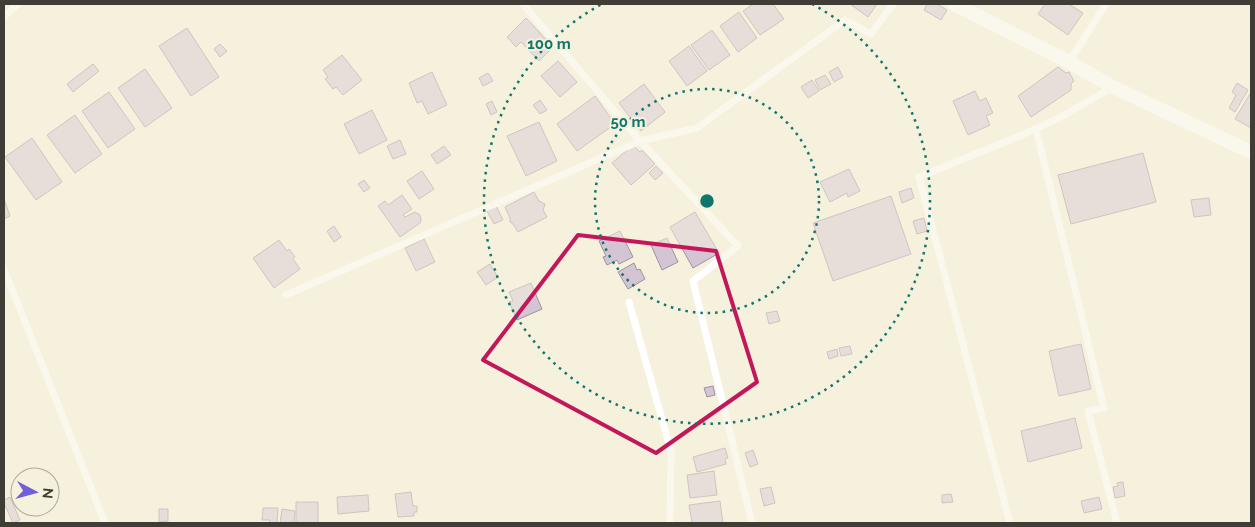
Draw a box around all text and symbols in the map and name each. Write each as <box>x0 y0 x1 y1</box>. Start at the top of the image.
text: 100 m <box>527 35 571 53</box>
text: 50 m <box>610 113 646 131</box>
centre of rings <box>698 192 716 210</box>
north arrow <box>10 467 60 517</box>
text: N <box>39 487 56 500</box>

